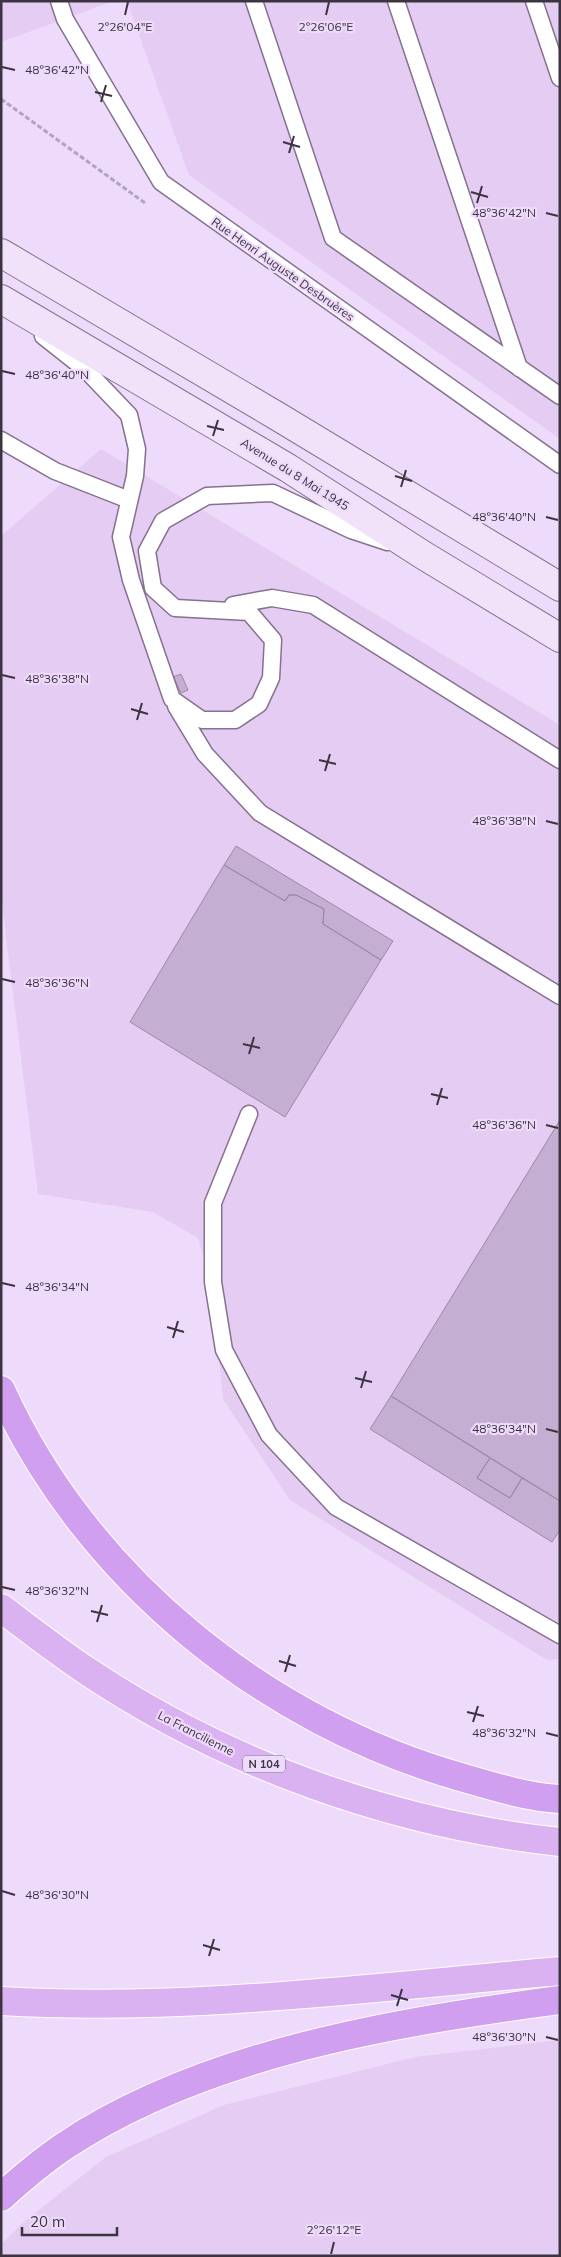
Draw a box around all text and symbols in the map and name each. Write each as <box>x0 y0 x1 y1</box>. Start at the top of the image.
text: 2°26'04"E <box>98 19 152 34</box>
text: 2°26'06"E <box>299 19 353 34</box>
text: 48°36'42"N <box>25 62 89 77</box>
text: 48°36'42"N <box>472 205 536 220</box>
street label: Rue Henri Auguste Desbruères <box>209 214 357 324</box>
text: 48°36'40"N <box>25 367 89 382</box>
street label: Avenue du 8 Mai 1945 <box>238 435 352 513</box>
text: 48°36'40"N <box>472 509 536 524</box>
text: 48°36'38"N <box>25 671 89 686</box>
text: 48°36'38"N <box>472 813 536 828</box>
text: 48°36'36"N <box>25 975 89 990</box>
text: 48°36'36"N <box>472 1117 536 1132</box>
text: 48°36'34"N <box>25 1279 89 1294</box>
text: 48°36'34"N <box>472 1421 536 1436</box>
text: 48°36'32"N <box>25 1583 89 1598</box>
street label: La Francilienne <box>155 1707 237 1759</box>
text: 48°36'32"N <box>472 1725 536 1740</box>
road number: N 104 <box>243 1756 285 1772</box>
text: 48°36'30"N <box>25 1887 89 1902</box>
text: 48°36'30"N <box>472 2029 536 2044</box>
scale bar <box>22 2204 118 2236</box>
text: 20 m <box>30 2212 65 2231</box>
text: 2°26'12"E <box>307 2222 361 2237</box>

